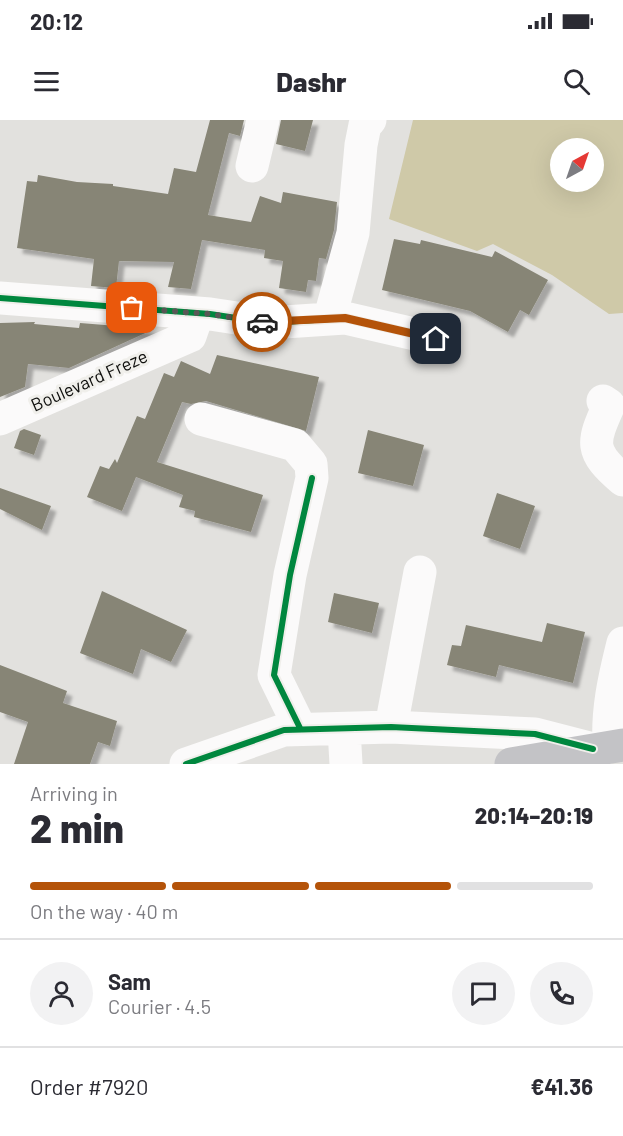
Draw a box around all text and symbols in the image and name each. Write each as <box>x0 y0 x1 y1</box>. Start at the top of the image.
text: 20:12 <box>30 8 83 34</box>
icon: menu <box>30 65 63 98</box>
text: Dashr <box>276 65 347 97</box>
icon: search <box>560 65 593 98</box>
north arrow <box>550 138 604 192</box>
map controls <box>550 138 604 192</box>
pin <box>106 282 157 333</box>
icon: bag <box>115 291 148 324</box>
courier <box>232 292 292 352</box>
icon: car <box>246 306 279 339</box>
pin <box>410 313 461 364</box>
icon: home <box>419 322 452 355</box>
street label: Boulevard Freze <box>27 344 151 416</box>
text: Arriving in <box>30 781 118 805</box>
text: 20:14–20:19 <box>475 802 593 828</box>
text: 2 min <box>30 804 124 851</box>
text: On the way · 40 m <box>30 899 178 923</box>
button: person <box>30 962 93 1025</box>
button: chat <box>452 962 515 1025</box>
button: phone <box>530 962 593 1025</box>
text: Sam <box>108 968 151 994</box>
text: Courier · 4.5 <box>108 994 211 1018</box>
text: Order #7920 <box>30 1073 148 1099</box>
text: €41.36 <box>530 1073 593 1099</box>

